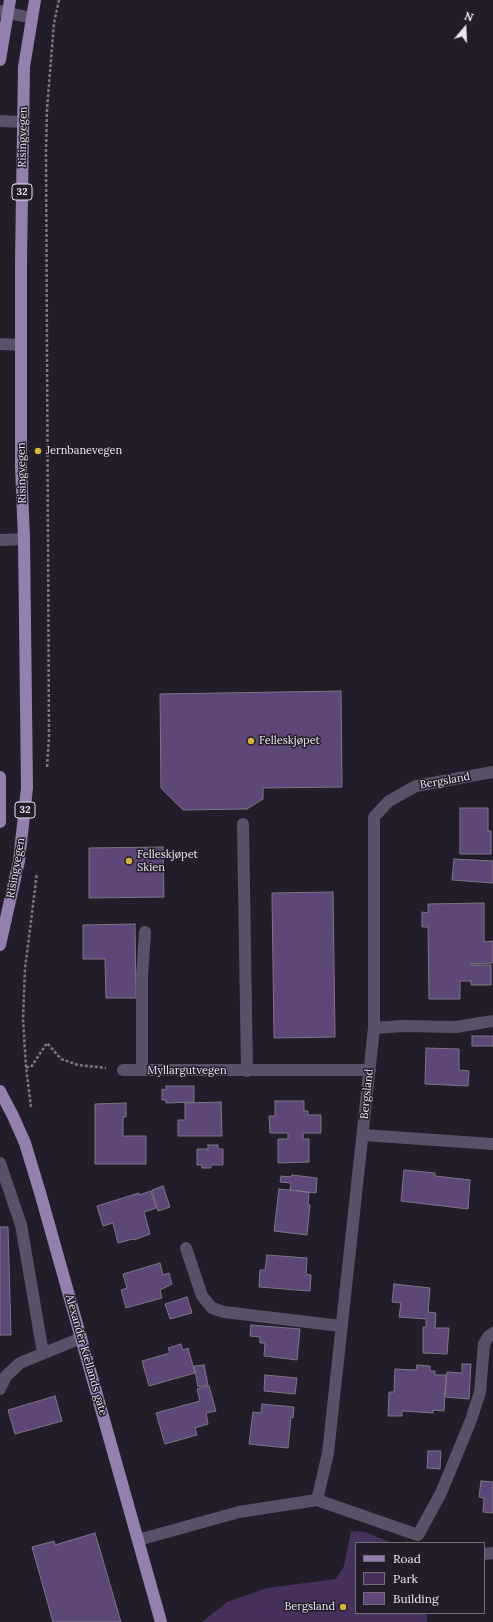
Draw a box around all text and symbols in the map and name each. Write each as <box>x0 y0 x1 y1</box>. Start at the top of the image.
north arrow <box>445 8 485 48</box>
text: N <box>463 9 475 25</box>
street label: Risingvegen <box>16 106 30 168</box>
road number: 32 <box>12 184 32 200</box>
street label: Risingvegen <box>15 442 29 504</box>
place label: Jernbanevegen <box>46 444 122 458</box>
marker: Jernbanevegen <box>33 446 43 456</box>
place label: Felleskjøpet <box>259 734 320 748</box>
marker: Felleskjøpet <box>246 736 256 746</box>
street label: Bergsland <box>419 770 471 792</box>
road number: 32 <box>15 802 35 818</box>
street label: Risingvegen <box>4 837 28 899</box>
place label: Felleskjøpet Skien <box>137 848 198 874</box>
marker: Felleskjøpet Skien <box>124 856 134 866</box>
street label: Myllargutvegen <box>147 1064 227 1078</box>
street label: Bergsland <box>358 1068 376 1120</box>
street label: Alexander Kiellands gate <box>62 1293 110 1417</box>
legend <box>355 1542 485 1614</box>
text: Road <box>393 1551 421 1566</box>
text: Park <box>393 1571 418 1586</box>
text: Building <box>393 1591 439 1606</box>
place label: Bergsland <box>284 1600 335 1614</box>
marker: Bergsland <box>338 1602 348 1612</box>

